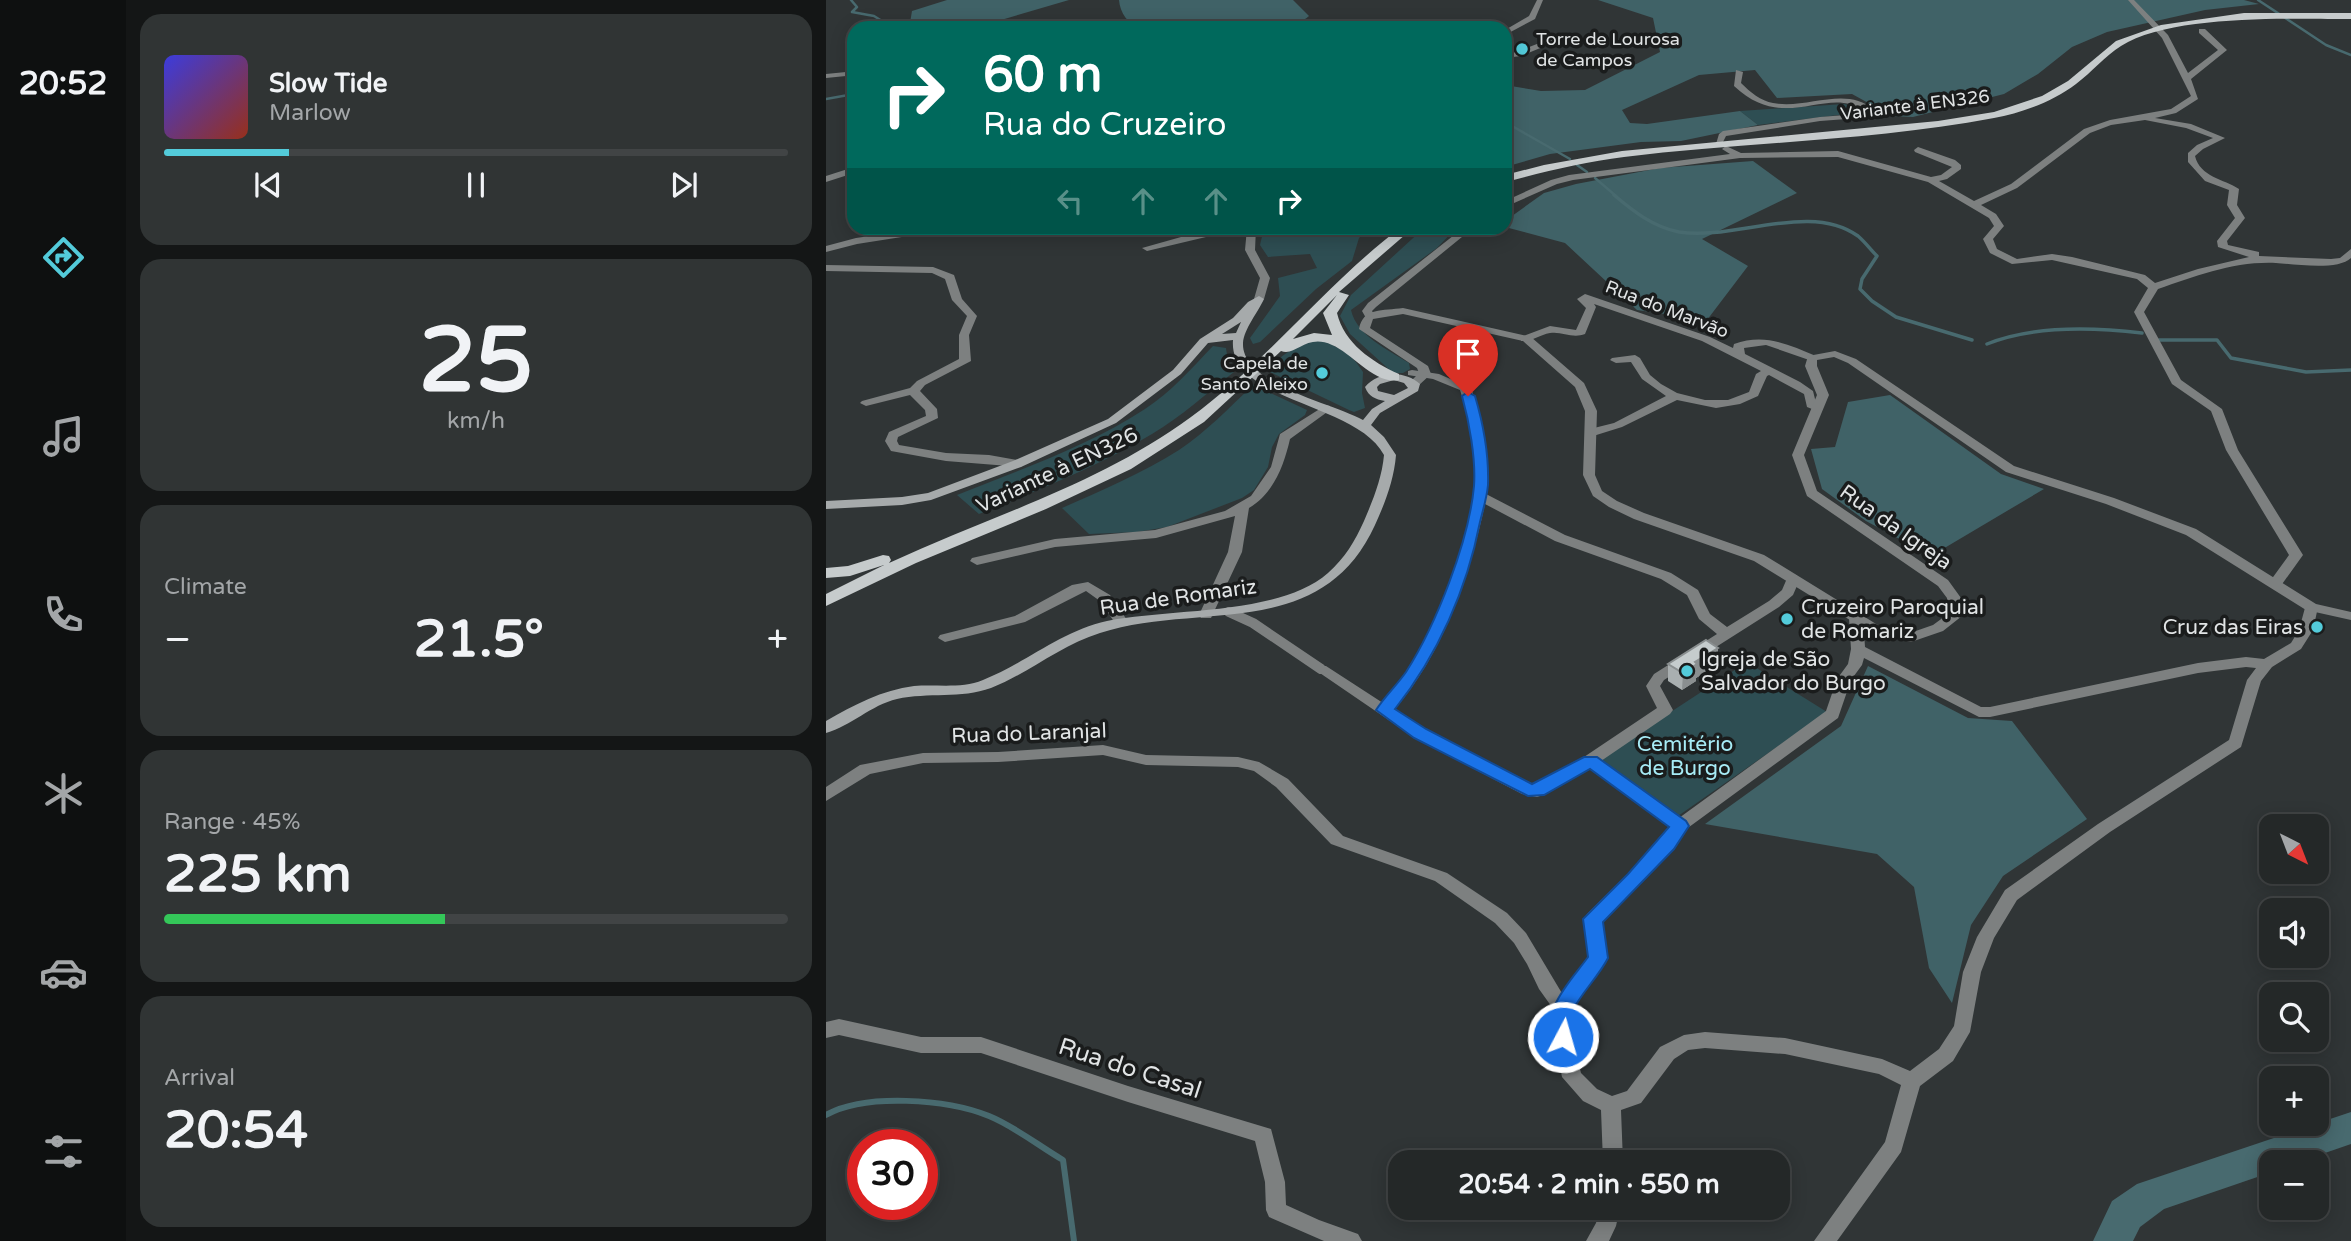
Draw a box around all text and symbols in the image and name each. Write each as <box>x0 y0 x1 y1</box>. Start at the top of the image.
place label: Torre de Lourosa de Campos <box>1536 28 1680 71</box>
marker: Torre de Lourosa de Campos <box>1514 41 1530 57</box>
text: 60 m <box>983 46 1102 105</box>
icon: right <box>868 49 959 140</box>
text: 20:52 <box>19 65 107 103</box>
text: Slow Tide <box>269 68 387 99</box>
street label: Variante à EN326 <box>1839 85 1991 125</box>
text: Marlow <box>269 99 351 127</box>
text: Rua do Cruzeiro <box>983 106 1227 144</box>
icon: previous <box>249 166 287 204</box>
icon: pause <box>457 166 495 204</box>
icon: next <box>665 166 703 204</box>
icon: left <box>1051 182 1089 220</box>
icon: ahead <box>1124 182 1162 220</box>
icon: ahead <box>1197 182 1235 220</box>
icon: right <box>1270 182 1308 220</box>
icon: directions <box>39 233 88 282</box>
street label: Rua do Marvão <box>1602 275 1732 343</box>
text: 25 <box>419 306 533 416</box>
pin <box>1438 324 1498 396</box>
icon: arrive <box>1449 335 1487 373</box>
place label: Capela de Santo Aleixo <box>1201 352 1308 395</box>
marker: Capela de Santo Aleixo <box>1314 365 1330 381</box>
text: km/h <box>447 407 505 435</box>
icon: music <box>39 412 88 461</box>
street label: Variante à EN326 <box>973 422 1142 519</box>
street label: Rua da Igreja <box>1835 480 1957 575</box>
text: Climate <box>164 573 247 601</box>
street label: Rua de Romariz <box>1098 574 1258 621</box>
icon: phone <box>39 590 88 639</box>
place label: Cruzeiro Paroquial de Romariz <box>1801 595 1984 644</box>
text: 21.5° <box>414 608 544 671</box>
marker: Cruzeiro Paroquial de Romariz <box>1779 611 1795 627</box>
place label: Cruz das Eiras <box>2163 615 2303 640</box>
text: − <box>164 617 191 663</box>
text: + <box>767 617 788 663</box>
marker: Cruz das Eiras <box>2309 619 2325 635</box>
place label: Igreja de São Salvador do Burgo <box>1701 647 1886 696</box>
marker: Igreja de São Salvador do Burgo <box>1679 663 1695 679</box>
street label: Rua do Laranjal <box>951 718 1107 749</box>
park label: Cemitério de Burgo <box>1637 732 1733 781</box>
icon: climate <box>39 769 88 818</box>
text: Range · 45% <box>164 808 300 836</box>
north arrow <box>2259 814 2329 884</box>
map controls <box>2259 814 2329 1220</box>
text: 225 km <box>164 843 352 906</box>
button: sound <box>2259 898 2329 968</box>
icon: car <box>39 948 88 997</box>
button: search <box>2259 982 2329 1052</box>
position arrow <box>1526 1000 1600 1074</box>
street label: Rua do Casal <box>1055 1032 1205 1105</box>
text: Arrival <box>164 1064 235 1092</box>
button: + <box>2259 1066 2329 1136</box>
text: 20:54 <box>164 1099 308 1162</box>
icon: filters <box>39 1127 88 1176</box>
speed limit sign: 30 <box>847 1129 938 1220</box>
button: − <box>2259 1150 2329 1220</box>
text: 20:54 · 2 min · 550 m <box>1458 1169 1720 1200</box>

